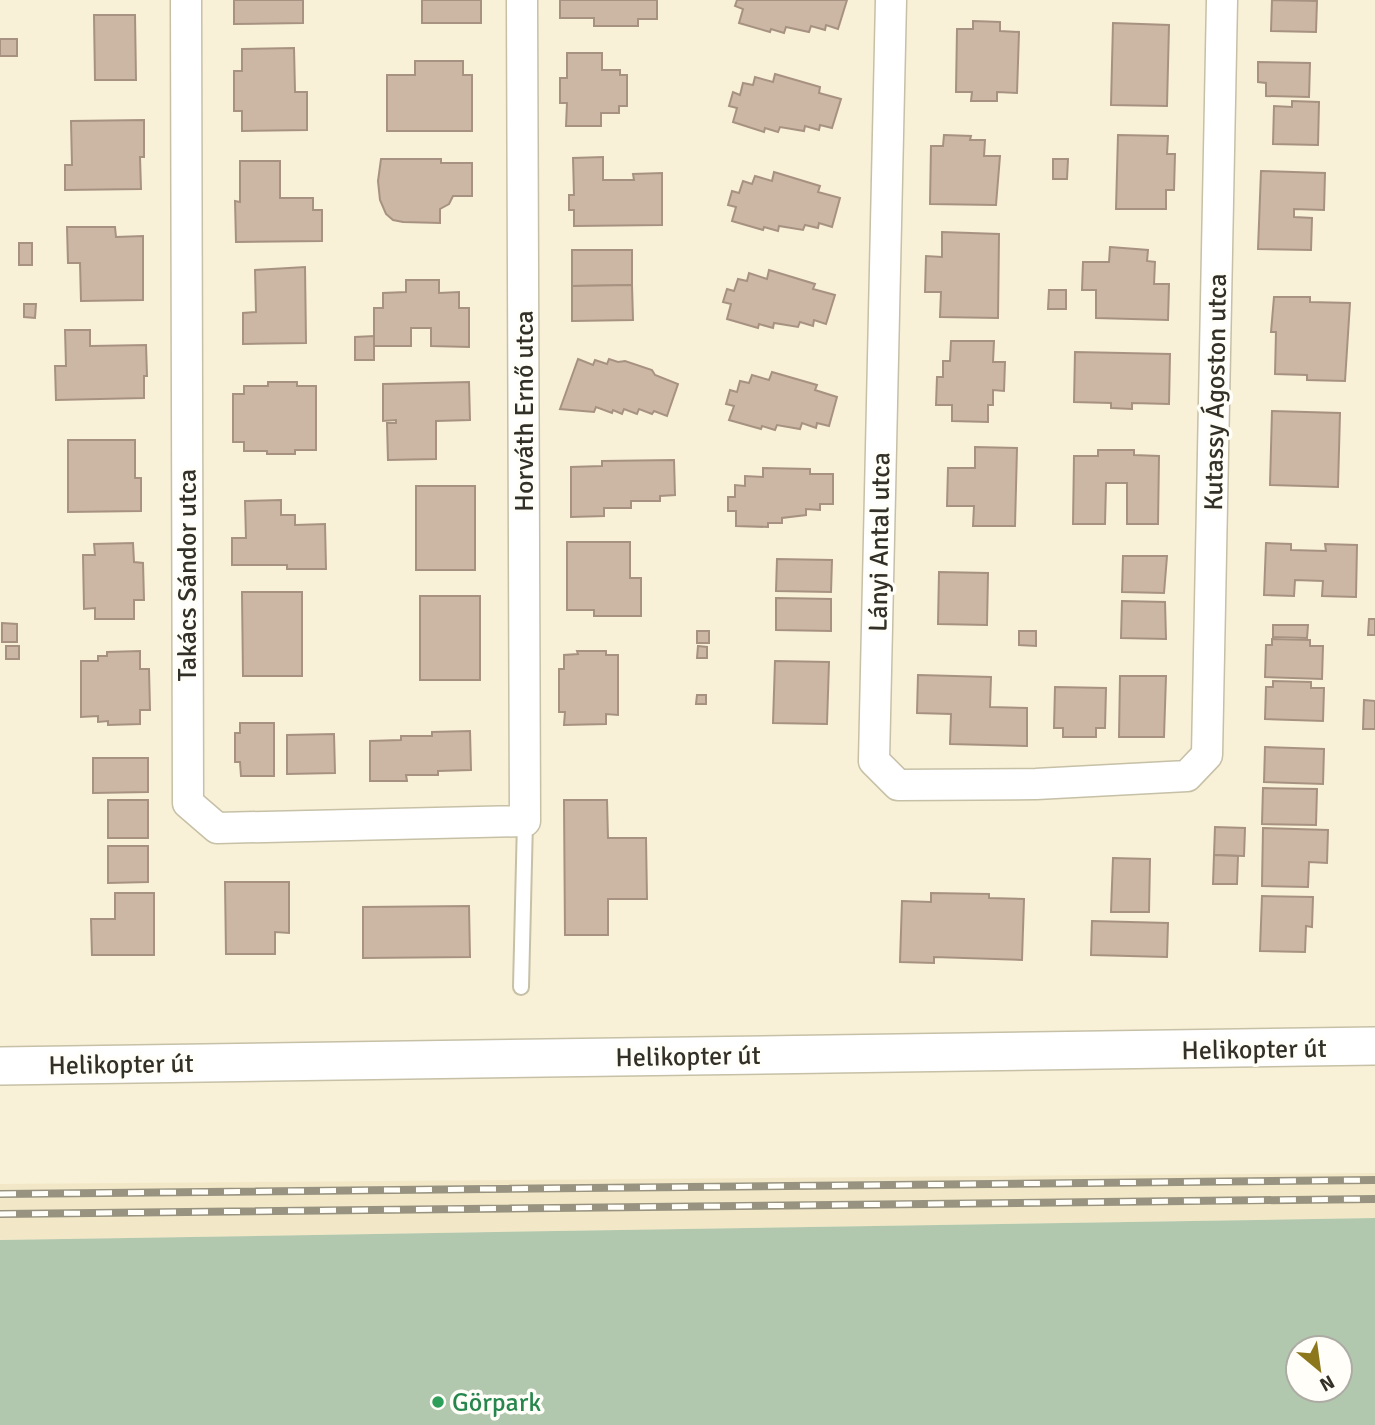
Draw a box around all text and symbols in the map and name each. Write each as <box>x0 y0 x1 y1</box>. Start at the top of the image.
street label: Kutassy Ágoston utca <box>1198 273 1234 511</box>
street label: Horváth Ernő utca <box>509 310 541 512</box>
street label: Lányi Antal utca <box>862 452 898 632</box>
street label: Takács Sándor utca <box>172 469 204 681</box>
street label: Helikopter út <box>1181 1033 1327 1067</box>
street label: Helikopter út <box>615 1040 761 1074</box>
street label: Helikopter út <box>48 1048 194 1082</box>
north arrow <box>1284 1334 1354 1404</box>
text: N <box>1315 1369 1338 1397</box>
place label: Görpark <box>452 1387 541 1419</box>
marker: Görpark <box>430 1394 446 1410</box>

